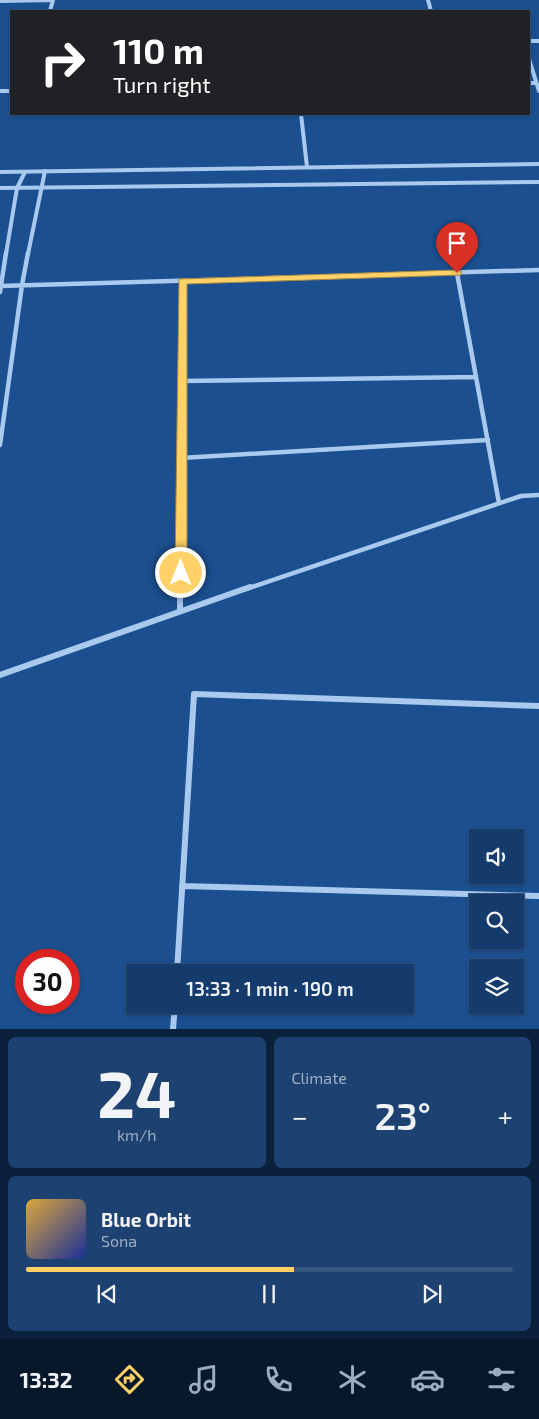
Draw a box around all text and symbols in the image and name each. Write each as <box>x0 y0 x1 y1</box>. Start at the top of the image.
text: 110 m <box>113 29 204 71</box>
icon: right <box>30 30 95 95</box>
text: Turn right <box>113 71 211 97</box>
pin <box>436 222 478 273</box>
icon: arrive <box>443 229 471 257</box>
position arrow <box>154 546 206 598</box>
map controls <box>469 829 524 1014</box>
button: sound <box>469 829 524 884</box>
button: search <box>469 894 524 949</box>
speed limit sign: 30 <box>15 949 80 1014</box>
button: layers <box>469 959 524 1014</box>
text: 13:33 · 1 min · 190 m <box>186 977 354 1000</box>
text: 24 <box>97 1053 176 1131</box>
text: Climate <box>292 1068 347 1087</box>
text: 23° <box>374 1092 431 1138</box>
text: − <box>292 1099 308 1133</box>
text: + <box>498 1099 513 1133</box>
text: km/h <box>117 1125 157 1144</box>
text: Blue Orbit <box>101 1208 191 1231</box>
text: Sona <box>101 1231 137 1250</box>
icon: previous <box>93 1280 121 1308</box>
icon: pause <box>255 1280 283 1308</box>
icon: next <box>418 1280 446 1308</box>
icon: directions <box>112 1362 147 1397</box>
icon: music <box>186 1362 221 1397</box>
icon: phone <box>261 1362 296 1397</box>
icon: climate <box>335 1362 370 1397</box>
icon: car <box>410 1362 445 1397</box>
icon: filters <box>484 1362 519 1397</box>
text: 13:32 <box>20 1366 73 1392</box>

